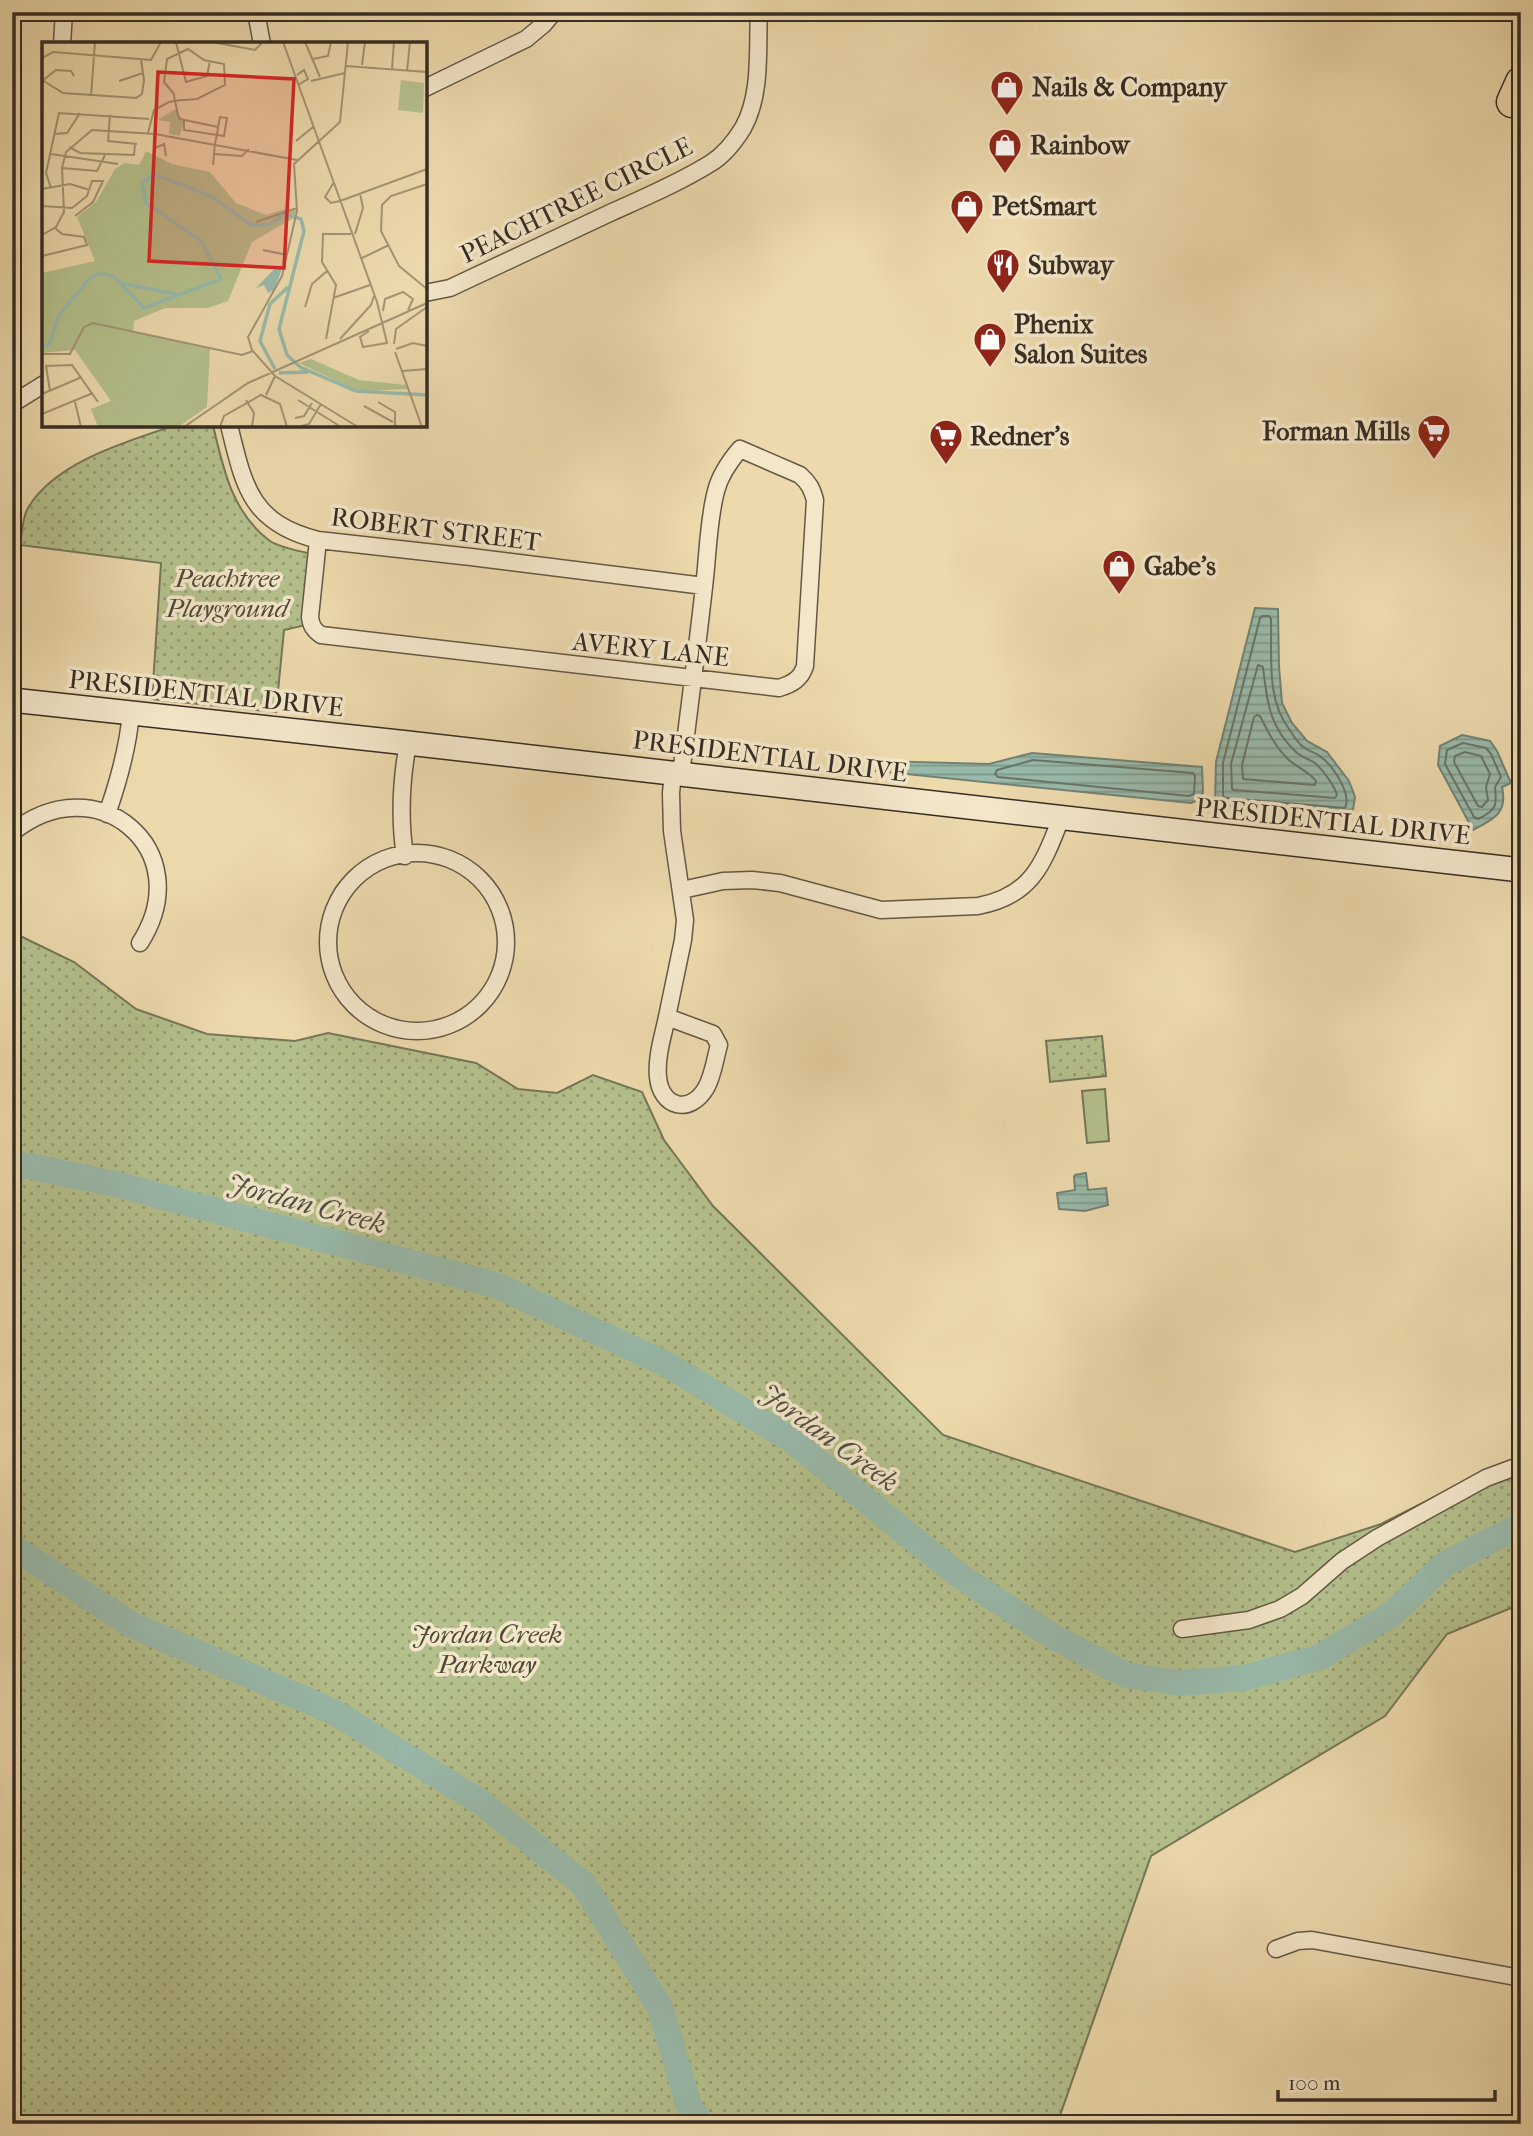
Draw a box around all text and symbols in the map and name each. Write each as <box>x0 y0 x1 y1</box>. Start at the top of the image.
inset map <box>42 42 427 427</box>
shop icon: Nails & Company <box>988 68 1026 117</box>
place label: Nails & Company <box>1032 72 1229 103</box>
shop icon: Rainbow <box>986 126 1024 175</box>
place label: Rainbow <box>1030 130 1131 161</box>
street label: PEACHTREE CIRCLE <box>455 131 697 270</box>
shop icon: PetSmart <box>948 187 986 236</box>
place label: PetSmart <box>992 191 1098 222</box>
restaurant icon: Subway <box>984 246 1022 295</box>
place label: Subway <box>1028 250 1116 281</box>
place label: Phenix Salon Suites <box>1014 309 1148 370</box>
shop icon: Phenix Salon Suites <box>971 320 1009 369</box>
supermarket icon: Forman Mills <box>1415 412 1453 461</box>
place label: Forman Mills <box>1261 416 1410 447</box>
supermarket icon: Redner's <box>927 417 965 466</box>
place label: Redner's <box>970 421 1070 452</box>
street label: ROBERT STREET <box>329 501 543 558</box>
shop icon: Gabe's <box>1100 547 1138 596</box>
place label: Gabe's <box>1144 551 1216 582</box>
park label: Peachtree Playground <box>165 563 292 624</box>
street label: AVERY LANE <box>570 626 731 673</box>
street label: PRESIDENTIAL DRIVE <box>67 664 345 723</box>
street label: PRESIDENTIAL DRIVE <box>631 724 909 789</box>
street label: PRESIDENTIAL DRIVE <box>1194 792 1472 851</box>
water label: Jordan Creek <box>224 1166 390 1240</box>
water label: Jordan Creek <box>754 1376 905 1499</box>
park label: Jordan Creek Parkway <box>412 1619 563 1680</box>
scale bar <box>1278 2059 1494 2103</box>
text: 100 m <box>1288 2071 1341 2095</box>

